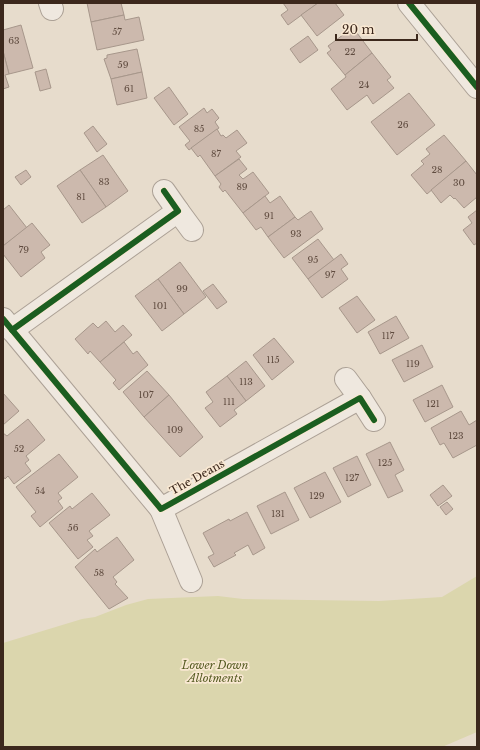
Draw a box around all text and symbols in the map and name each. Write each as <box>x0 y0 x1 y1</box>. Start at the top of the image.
scale bar <box>336 16 417 42</box>
text: 20 m <box>342 22 374 37</box>
house number: 57 <box>112 26 122 37</box>
house number: 63 <box>8 35 20 46</box>
house number: 22 <box>344 46 356 57</box>
house number: 59 <box>118 59 129 70</box>
house number: 24 <box>359 79 369 90</box>
house number: 61 <box>124 83 134 94</box>
house number: 26 <box>397 119 409 130</box>
house number: 85 <box>194 123 204 134</box>
house number: 87 <box>211 148 221 159</box>
house number: 28 <box>432 164 443 175</box>
house number: 83 <box>99 176 110 187</box>
house number: 30 <box>453 177 465 188</box>
house number: 89 <box>236 181 248 192</box>
house number: 81 <box>76 191 86 202</box>
house number: 91 <box>264 210 274 221</box>
house number: 93 <box>290 228 302 239</box>
house number: 79 <box>19 244 29 255</box>
house number: 95 <box>308 254 318 265</box>
house number: 97 <box>325 269 336 280</box>
house number: 99 <box>176 283 188 294</box>
house number: 101 <box>153 300 167 311</box>
house number: 117 <box>382 330 395 341</box>
house number: 115 <box>266 354 280 365</box>
house number: 119 <box>406 358 420 369</box>
house number: 113 <box>239 376 253 387</box>
house number: 107 <box>139 389 154 400</box>
house number: 111 <box>223 396 235 407</box>
house number: 121 <box>426 398 440 409</box>
house number: 109 <box>167 424 183 435</box>
house number: 123 <box>448 430 464 441</box>
house number: 52 <box>14 443 24 454</box>
street label: The Deans <box>167 456 227 498</box>
house number: 125 <box>378 457 392 468</box>
house number: 127 <box>345 472 360 483</box>
house number: 54 <box>35 485 45 496</box>
house number: 129 <box>309 490 325 501</box>
house number: 131 <box>271 508 285 519</box>
house number: 56 <box>68 522 79 533</box>
house number: 58 <box>94 567 104 578</box>
park label: Lower Down Allotments <box>181 658 248 685</box>

